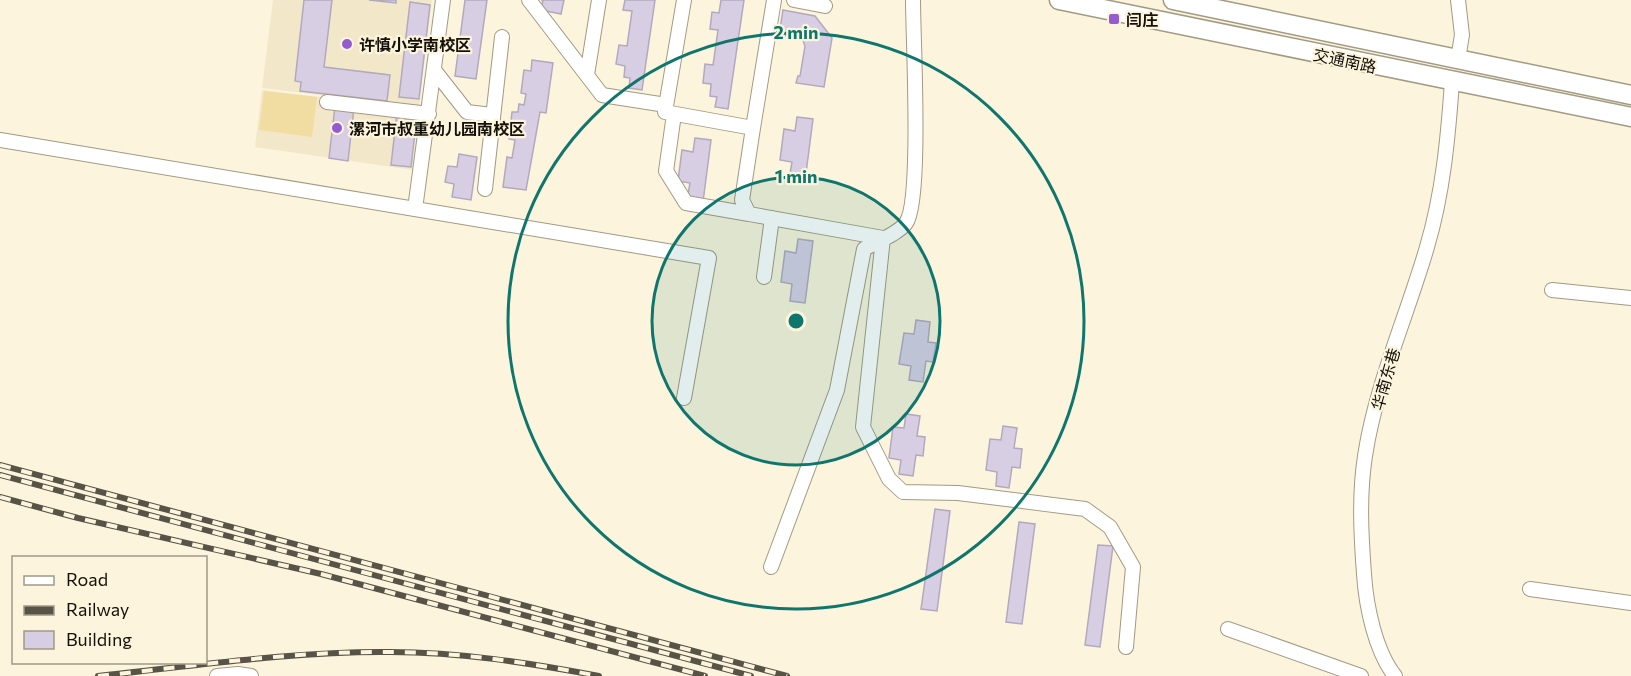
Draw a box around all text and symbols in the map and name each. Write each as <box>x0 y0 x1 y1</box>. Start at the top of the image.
place label: 闫庄 <box>1126 10 1158 29</box>
marker: 闫庄 <box>1107 12 1121 26</box>
text: 2 min <box>774 21 818 43</box>
place label: 许慎小学南校区 <box>359 35 471 54</box>
marker: 许慎小学南校区 <box>340 37 354 51</box>
street label: 交通南路 <box>1312 44 1378 76</box>
place label: 漯河市叔重幼儿园南校区 <box>349 119 525 138</box>
marker: 漯河市叔重幼儿园南校区 <box>330 121 344 135</box>
text: 1 min <box>775 165 817 187</box>
centre of rings <box>786 311 806 331</box>
street label: 华南东巷 <box>1367 346 1403 412</box>
legend <box>12 556 207 664</box>
text: Road <box>66 568 108 590</box>
text: Railway <box>66 598 129 620</box>
text: Building <box>66 628 132 650</box>

